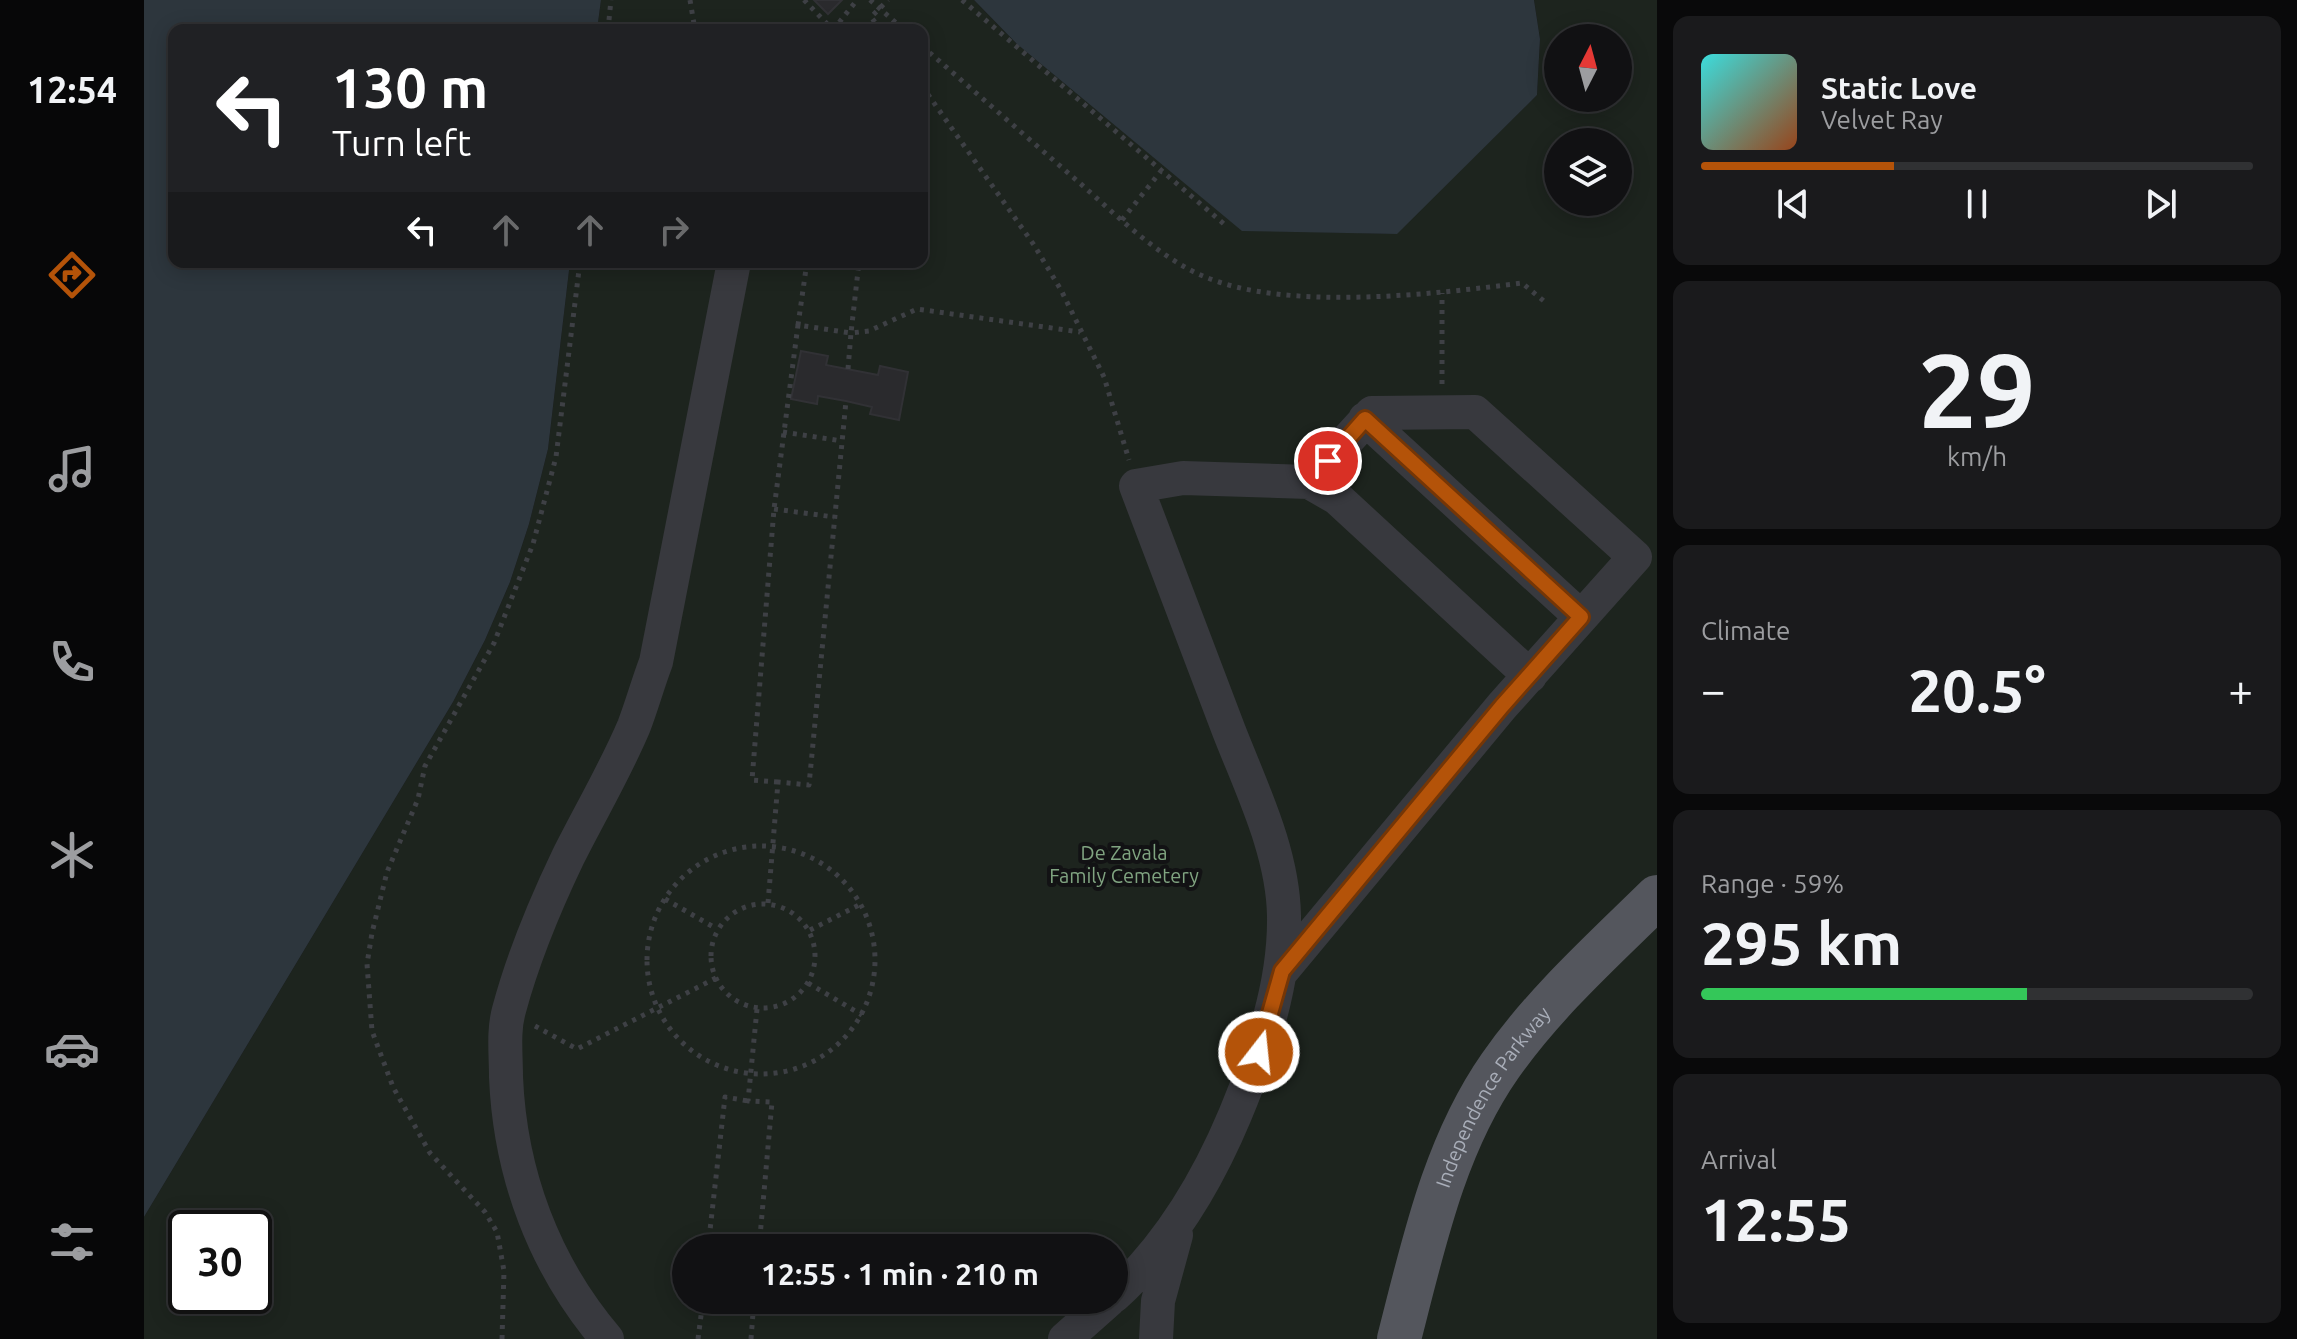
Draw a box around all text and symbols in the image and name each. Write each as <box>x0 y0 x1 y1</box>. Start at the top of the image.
north arrow <box>1544 24 1632 112</box>
map controls <box>1544 24 1632 216</box>
icon: left <box>200 56 304 160</box>
text: 130 m <box>332 56 488 119</box>
text: 12:54 <box>27 69 117 110</box>
text: Static Love <box>1821 71 1977 105</box>
text: Velvet Ray <box>1821 105 1943 134</box>
text: Turn left <box>332 122 471 163</box>
button: layers <box>1544 128 1632 216</box>
icon: previous <box>1771 182 1815 226</box>
icon: pause <box>1955 182 1999 226</box>
icon: next <box>2139 182 2183 226</box>
icon: left <box>400 208 444 252</box>
icon: ahead <box>484 208 528 252</box>
icon: ahead <box>568 208 612 252</box>
icon: right <box>652 208 696 252</box>
icon: directions <box>44 247 100 303</box>
text: 29 <box>1918 331 2036 448</box>
pin <box>1294 427 1362 495</box>
icon: arrive <box>1306 439 1350 483</box>
icon: music <box>44 441 100 497</box>
text: km/h <box>1947 442 2007 471</box>
text: Climate <box>1701 616 1790 645</box>
icon: phone <box>44 634 100 690</box>
text: 20.5° <box>1908 656 2046 723</box>
text: − <box>1701 665 1726 714</box>
text: + <box>2228 665 2253 714</box>
icon: climate <box>44 827 100 883</box>
park label: De Zavala Family Cemetery <box>1049 841 1199 887</box>
text: Range · 59% <box>1701 869 1844 898</box>
text: 295 km <box>1701 909 1902 976</box>
street label: Independence Parkway <box>1430 1001 1554 1190</box>
position arrow <box>1217 1010 1301 1094</box>
icon: car <box>44 1021 100 1077</box>
text: Arrival <box>1701 1145 1777 1174</box>
text: 12:55 <box>1701 1185 1851 1252</box>
speed limit sign: 30 <box>168 1210 272 1314</box>
icon: filters <box>44 1214 100 1270</box>
text: 12:55 · 1 min · 210 m <box>761 1257 1039 1291</box>

